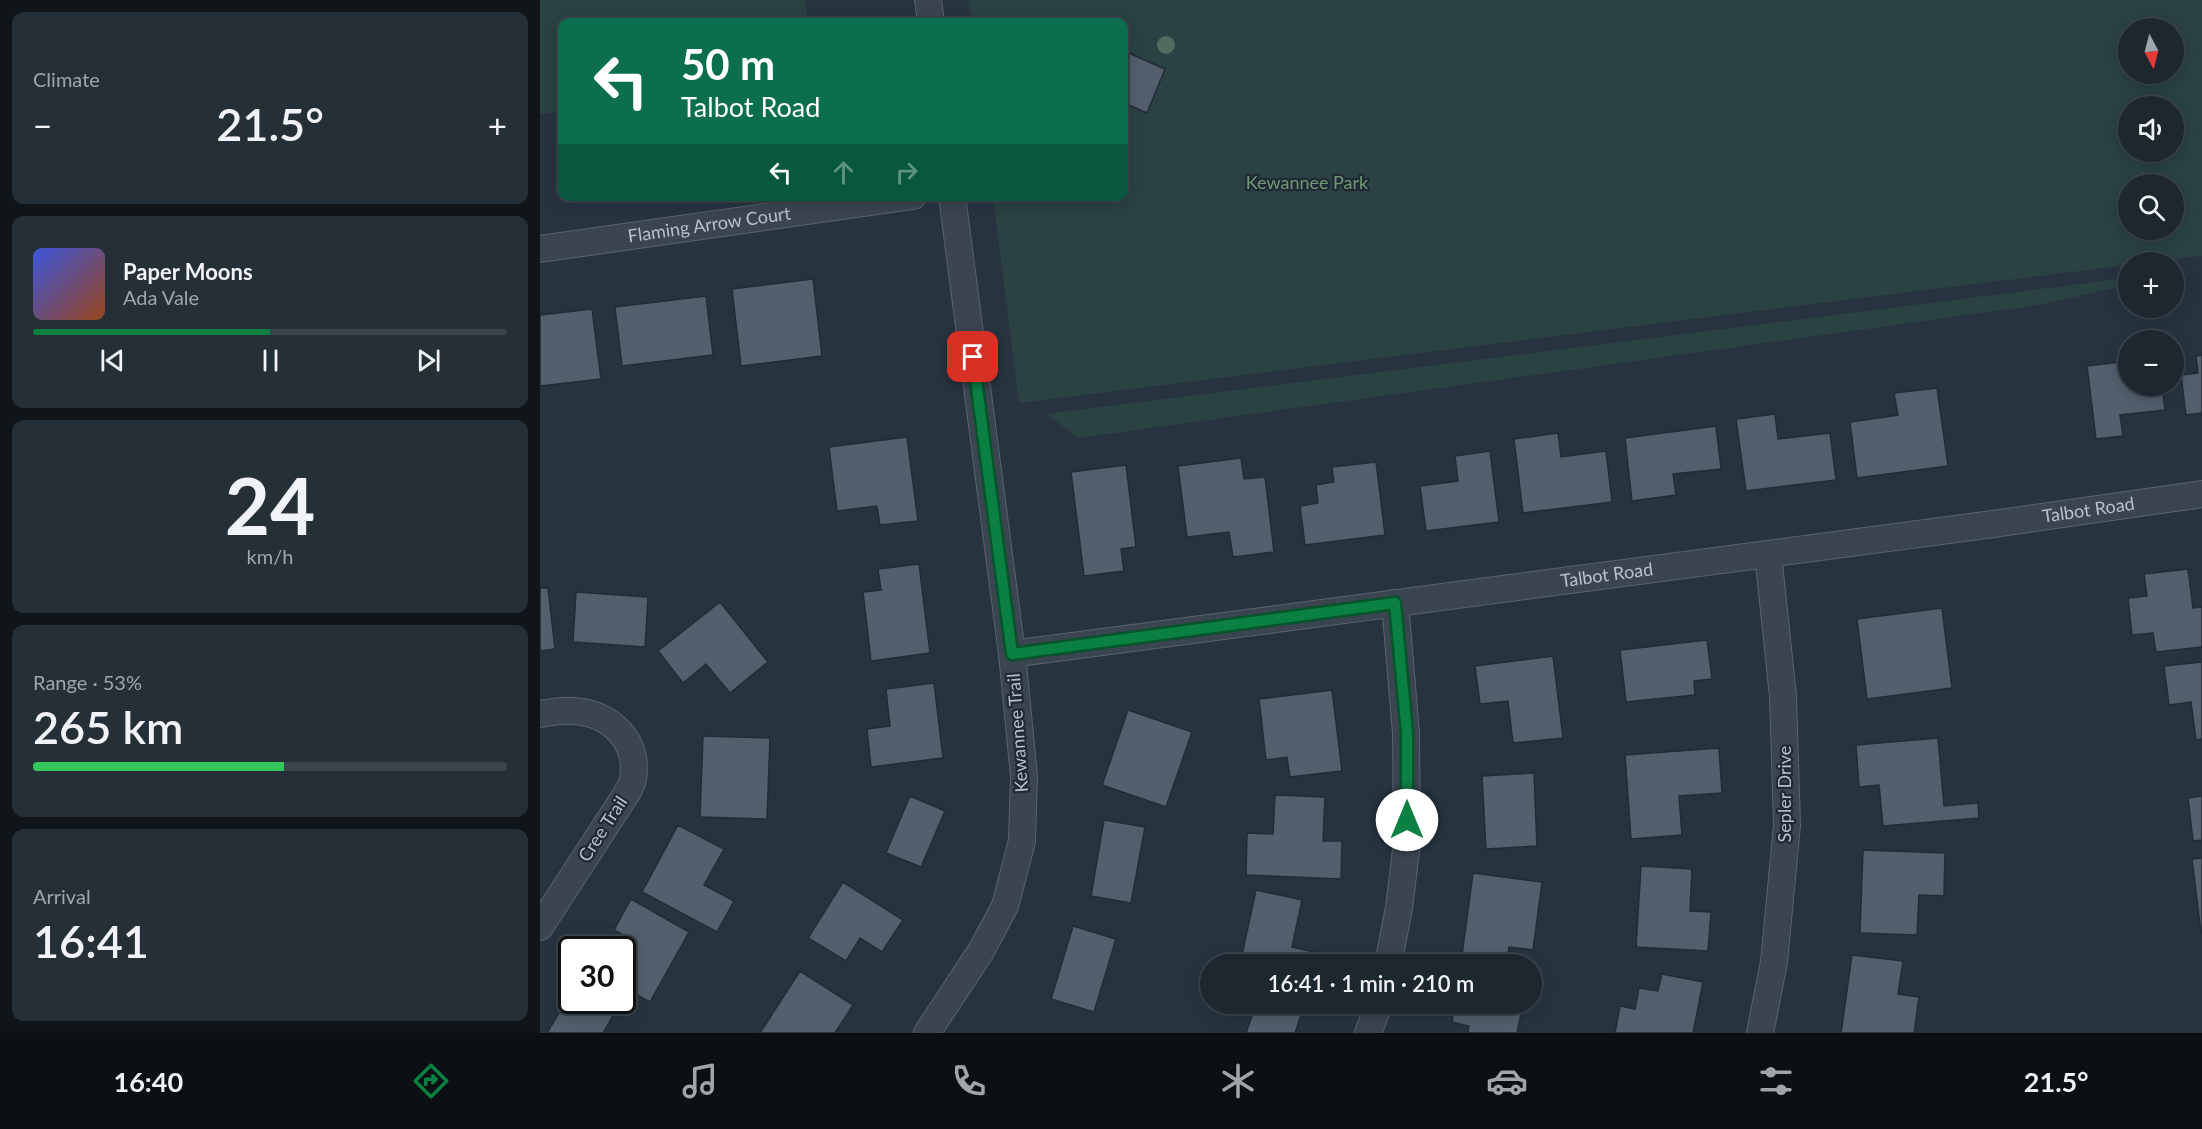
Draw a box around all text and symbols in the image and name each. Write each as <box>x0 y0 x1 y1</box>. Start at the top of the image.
north arrow <box>2118 18 2184 84</box>
map controls <box>2118 18 2184 396</box>
text: 50 m <box>681 39 775 89</box>
icon: left <box>582 42 660 120</box>
text: Climate <box>33 67 100 91</box>
text: Talbot Road <box>681 90 820 123</box>
button: sound <box>2118 96 2184 162</box>
text: 21.5° <box>216 97 324 151</box>
text: − <box>33 105 52 145</box>
text: + <box>488 105 507 145</box>
icon: left <box>764 156 797 189</box>
icon: ahead <box>827 156 860 189</box>
icon: right <box>890 156 923 189</box>
park label: Kewannee Park <box>1246 171 1369 193</box>
button: search <box>2118 174 2184 240</box>
street label: Flaming Arrow Court <box>626 201 793 246</box>
button: + <box>2118 252 2184 318</box>
text: Paper Moons <box>123 258 253 285</box>
text: Ada Vale <box>123 285 199 309</box>
button: − <box>2118 330 2184 396</box>
pin <box>947 331 998 382</box>
icon: arrive <box>956 340 989 373</box>
icon: previous <box>96 344 129 377</box>
icon: pause <box>254 344 287 377</box>
icon: next <box>412 344 445 377</box>
text: 24 <box>225 458 315 552</box>
street label: Talbot Road <box>2041 492 2136 527</box>
text: km/h <box>247 544 293 568</box>
street label: Talbot Road <box>1559 557 1654 591</box>
text: Range · 53% <box>33 670 142 694</box>
street label: Kewannee Trail <box>1002 673 1032 793</box>
text: 265 km <box>33 700 183 754</box>
street label: Sepler Drive <box>1773 746 1795 842</box>
position arrow <box>1375 788 1439 852</box>
street label: Cree Trail <box>573 792 631 865</box>
text: Arrival <box>33 884 91 908</box>
text: 16:41 <box>33 914 149 968</box>
speed limit sign: 30 <box>558 936 636 1014</box>
text: 16:41 · 1 min · 210 m <box>1268 970 1474 997</box>
icon: directions <box>410 1060 452 1102</box>
icon: music <box>679 1060 721 1102</box>
icon: phone <box>948 1060 990 1102</box>
icon: climate <box>1217 1060 1259 1102</box>
icon: car <box>1486 1060 1528 1102</box>
icon: filters <box>1755 1060 1797 1102</box>
text: 16:40 <box>113 1065 183 1098</box>
text: 21.5° <box>2024 1065 2088 1098</box>

